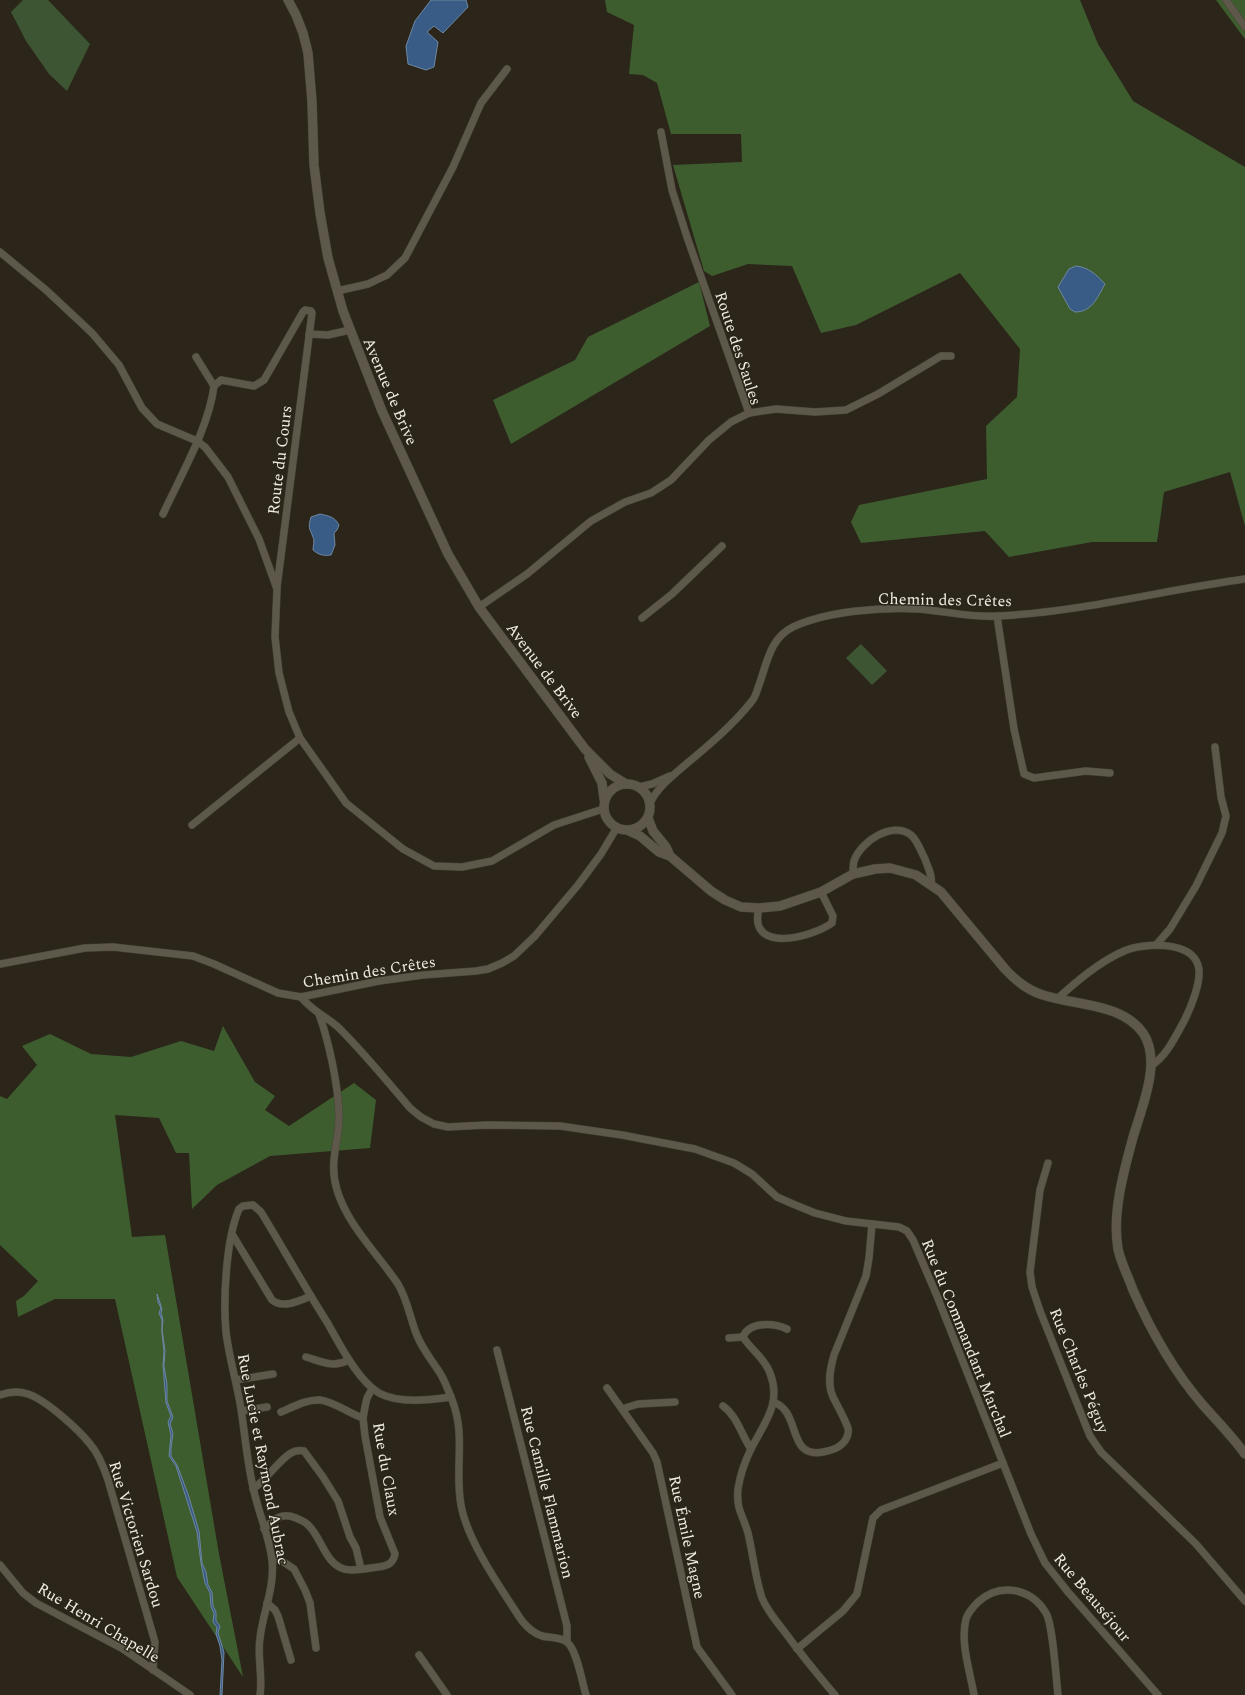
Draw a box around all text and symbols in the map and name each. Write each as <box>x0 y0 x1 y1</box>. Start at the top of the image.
street label: Route des Saules <box>708 288 768 408</box>
street label: Avenue de Brive <box>357 334 424 449</box>
street label: Route du Cours <box>261 404 299 516</box>
street label: Chemin des Crêtes <box>878 587 1012 613</box>
street label: Avenue de Brive <box>500 618 588 724</box>
street label: Chemin des Crêtes <box>301 950 437 994</box>
street label: Rue du Commandant Marchal <box>915 1235 1017 1441</box>
street label: Rue Charles Péguy <box>1043 1304 1116 1438</box>
street label: Rue Lucie et Raymond Aubrac <box>231 1352 295 1567</box>
street label: Rue Camille Flammarion <box>514 1403 580 1581</box>
street label: Rue du Claux <box>366 1421 406 1518</box>
street label: Rue Victorien Sardou <box>102 1458 170 1611</box>
street label: Rue Émile Magne <box>662 1473 712 1601</box>
street label: Rue Beauséjour <box>1048 1548 1137 1648</box>
street label: Rue Henri Chapelle <box>33 1577 164 1669</box>

